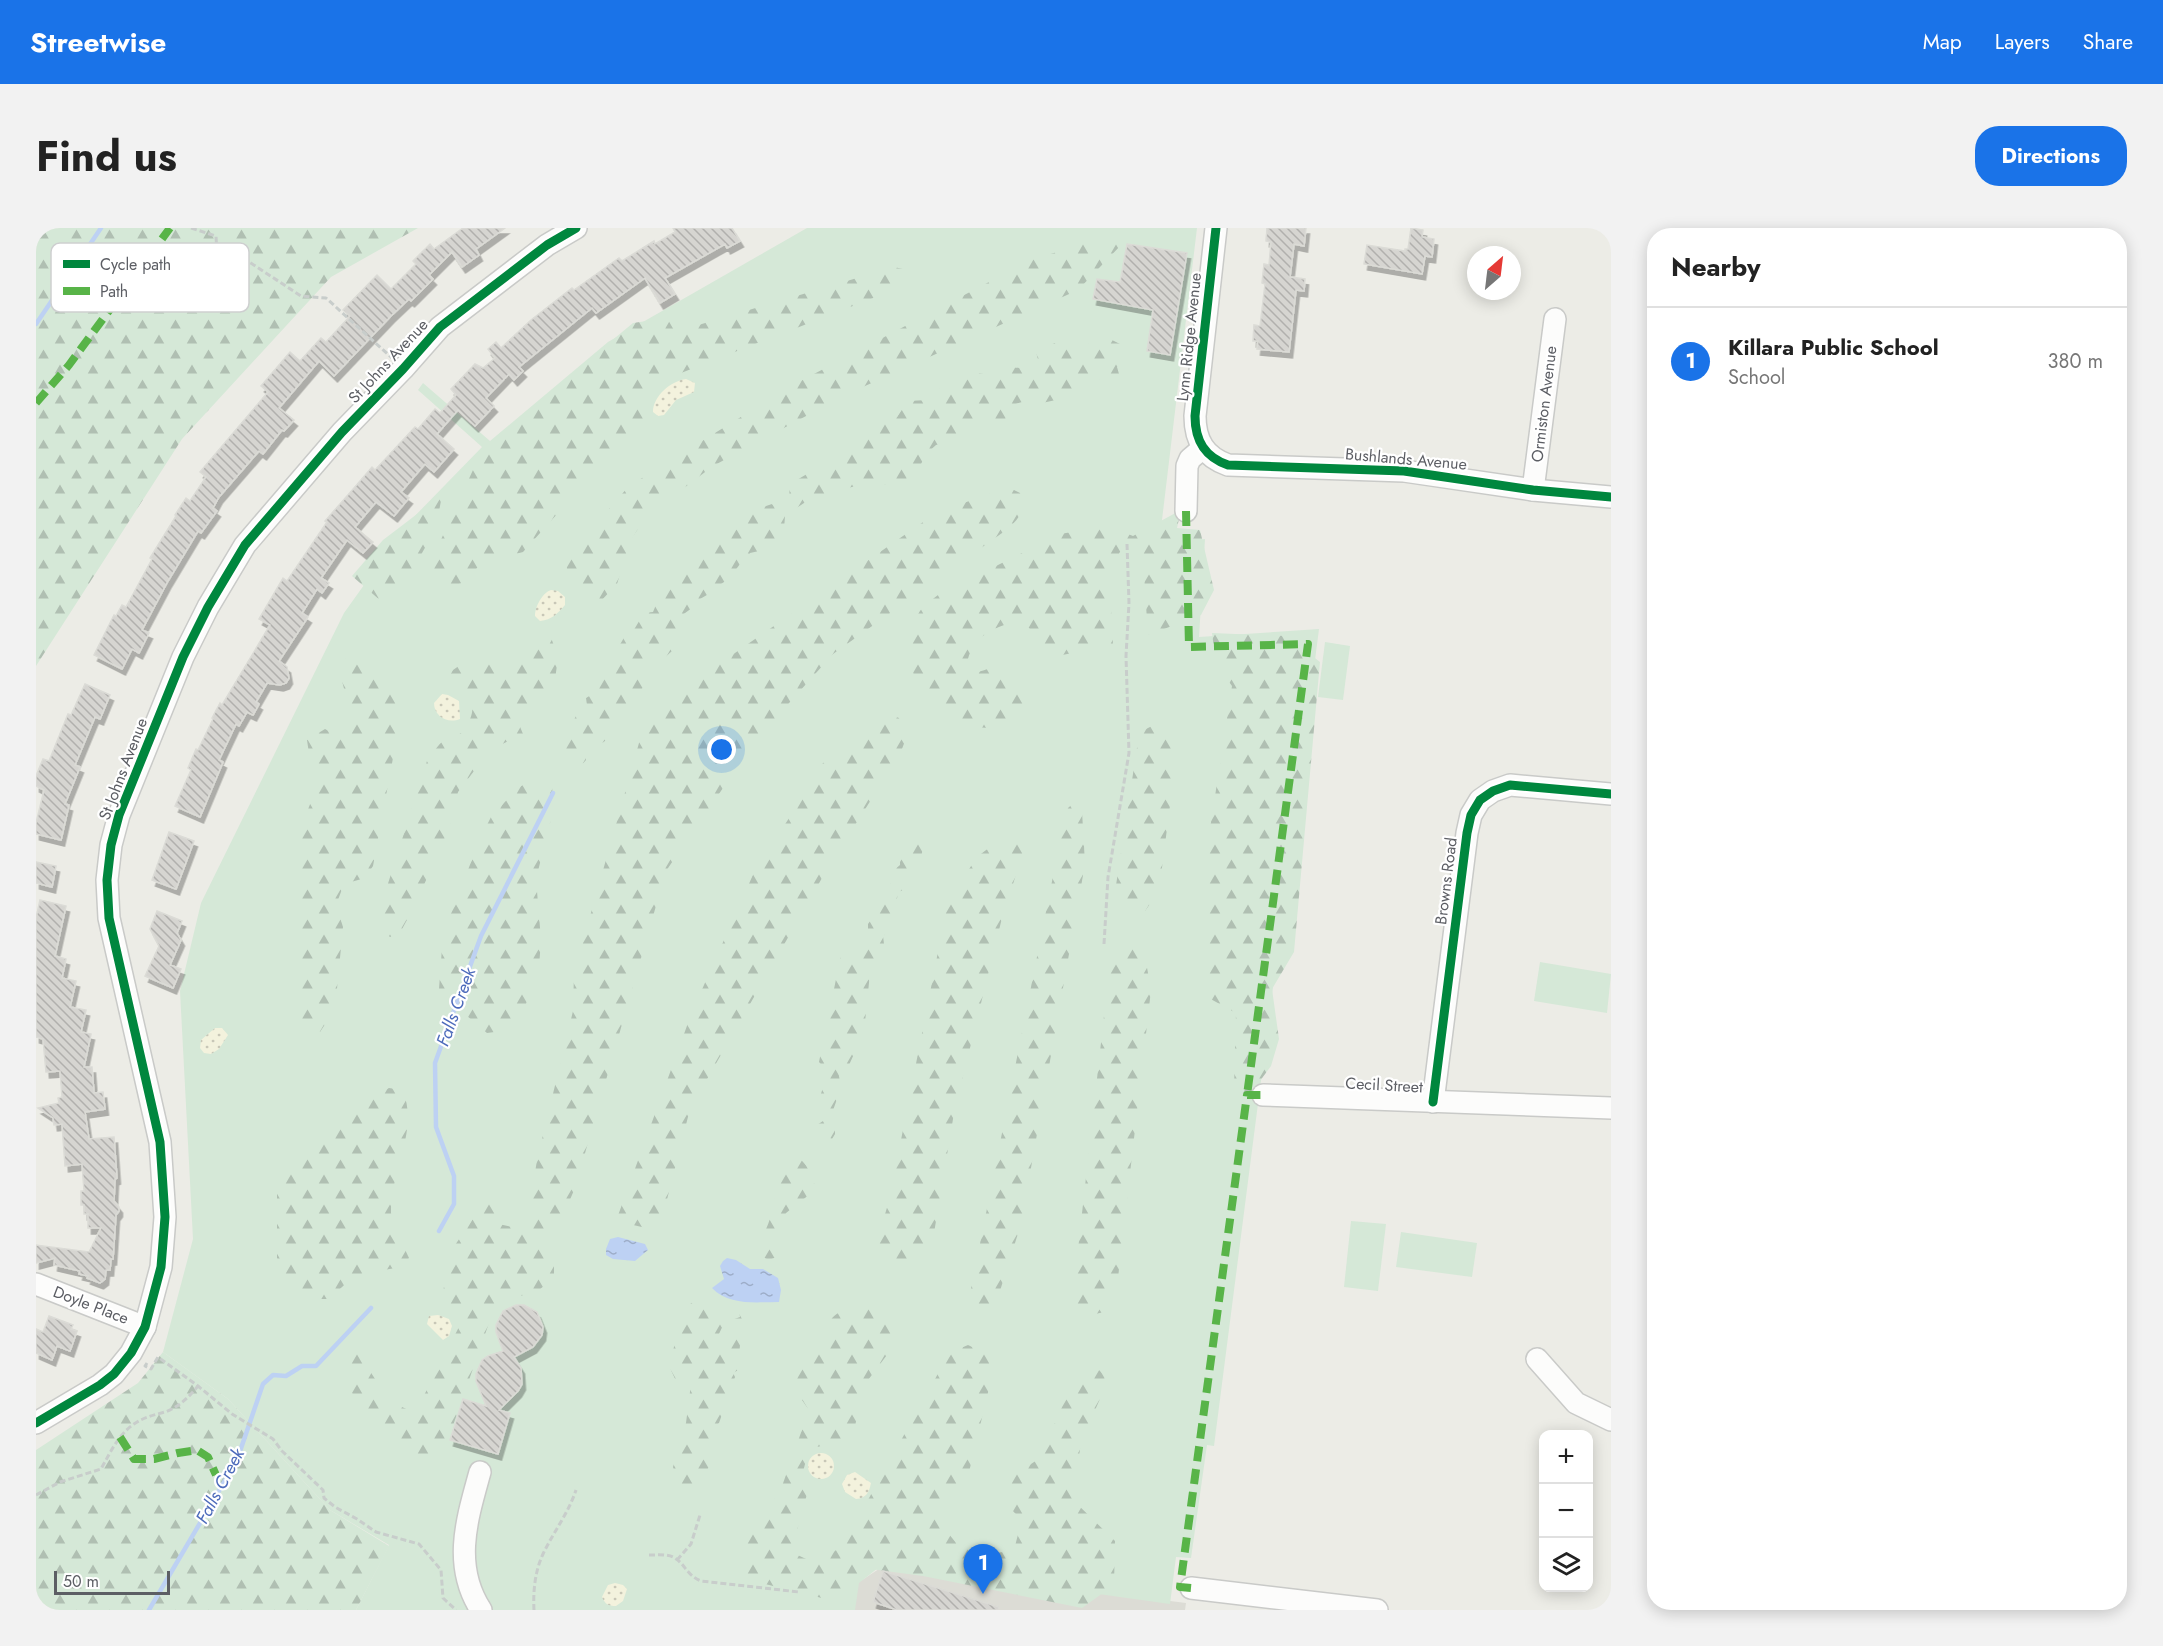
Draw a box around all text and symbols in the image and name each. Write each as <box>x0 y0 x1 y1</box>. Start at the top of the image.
text: Streetwise <box>30 22 166 63</box>
text: Map <box>1923 27 1962 57</box>
text: Layers <box>1995 27 2050 57</box>
text: Share <box>2083 27 2133 57</box>
text: Find us <box>36 126 177 187</box>
button: Directions <box>1975 126 2127 186</box>
legend <box>51 243 249 312</box>
north arrow <box>1467 246 1521 300</box>
text: Nearby <box>1671 248 1760 286</box>
text: Cycle path <box>100 253 171 276</box>
street label: Lynn Ridge Avenue <box>1171 272 1207 402</box>
text: Path <box>100 280 128 303</box>
street label: St Johns Avenue <box>343 314 433 408</box>
text: Killara Public School <box>1728 331 1939 363</box>
street label: Ormiston Avenue <box>1525 345 1563 463</box>
text: 1 <box>1685 347 1696 376</box>
text: 380 m <box>2048 347 2103 376</box>
text: School <box>1728 363 1785 392</box>
street label: Bushlands Avenue <box>1344 442 1468 476</box>
street label: St Johns Avenue <box>93 715 153 823</box>
your location <box>707 735 736 764</box>
street label: Browns Road <box>1429 836 1463 926</box>
water label: Falls Creek <box>430 963 483 1050</box>
street label: Cecil Street <box>1345 1071 1424 1099</box>
street label: Doyle Place <box>50 1280 132 1330</box>
map controls <box>1539 1430 1593 1592</box>
button: + <box>1539 1430 1593 1484</box>
water label: Falls Creek <box>189 1443 251 1528</box>
button: − <box>1539 1484 1593 1538</box>
button: layers <box>1539 1538 1593 1592</box>
pin: 1 <box>964 1544 1002 1594</box>
scale bar <box>54 1568 170 1596</box>
text: 50 m <box>63 1570 99 1593</box>

